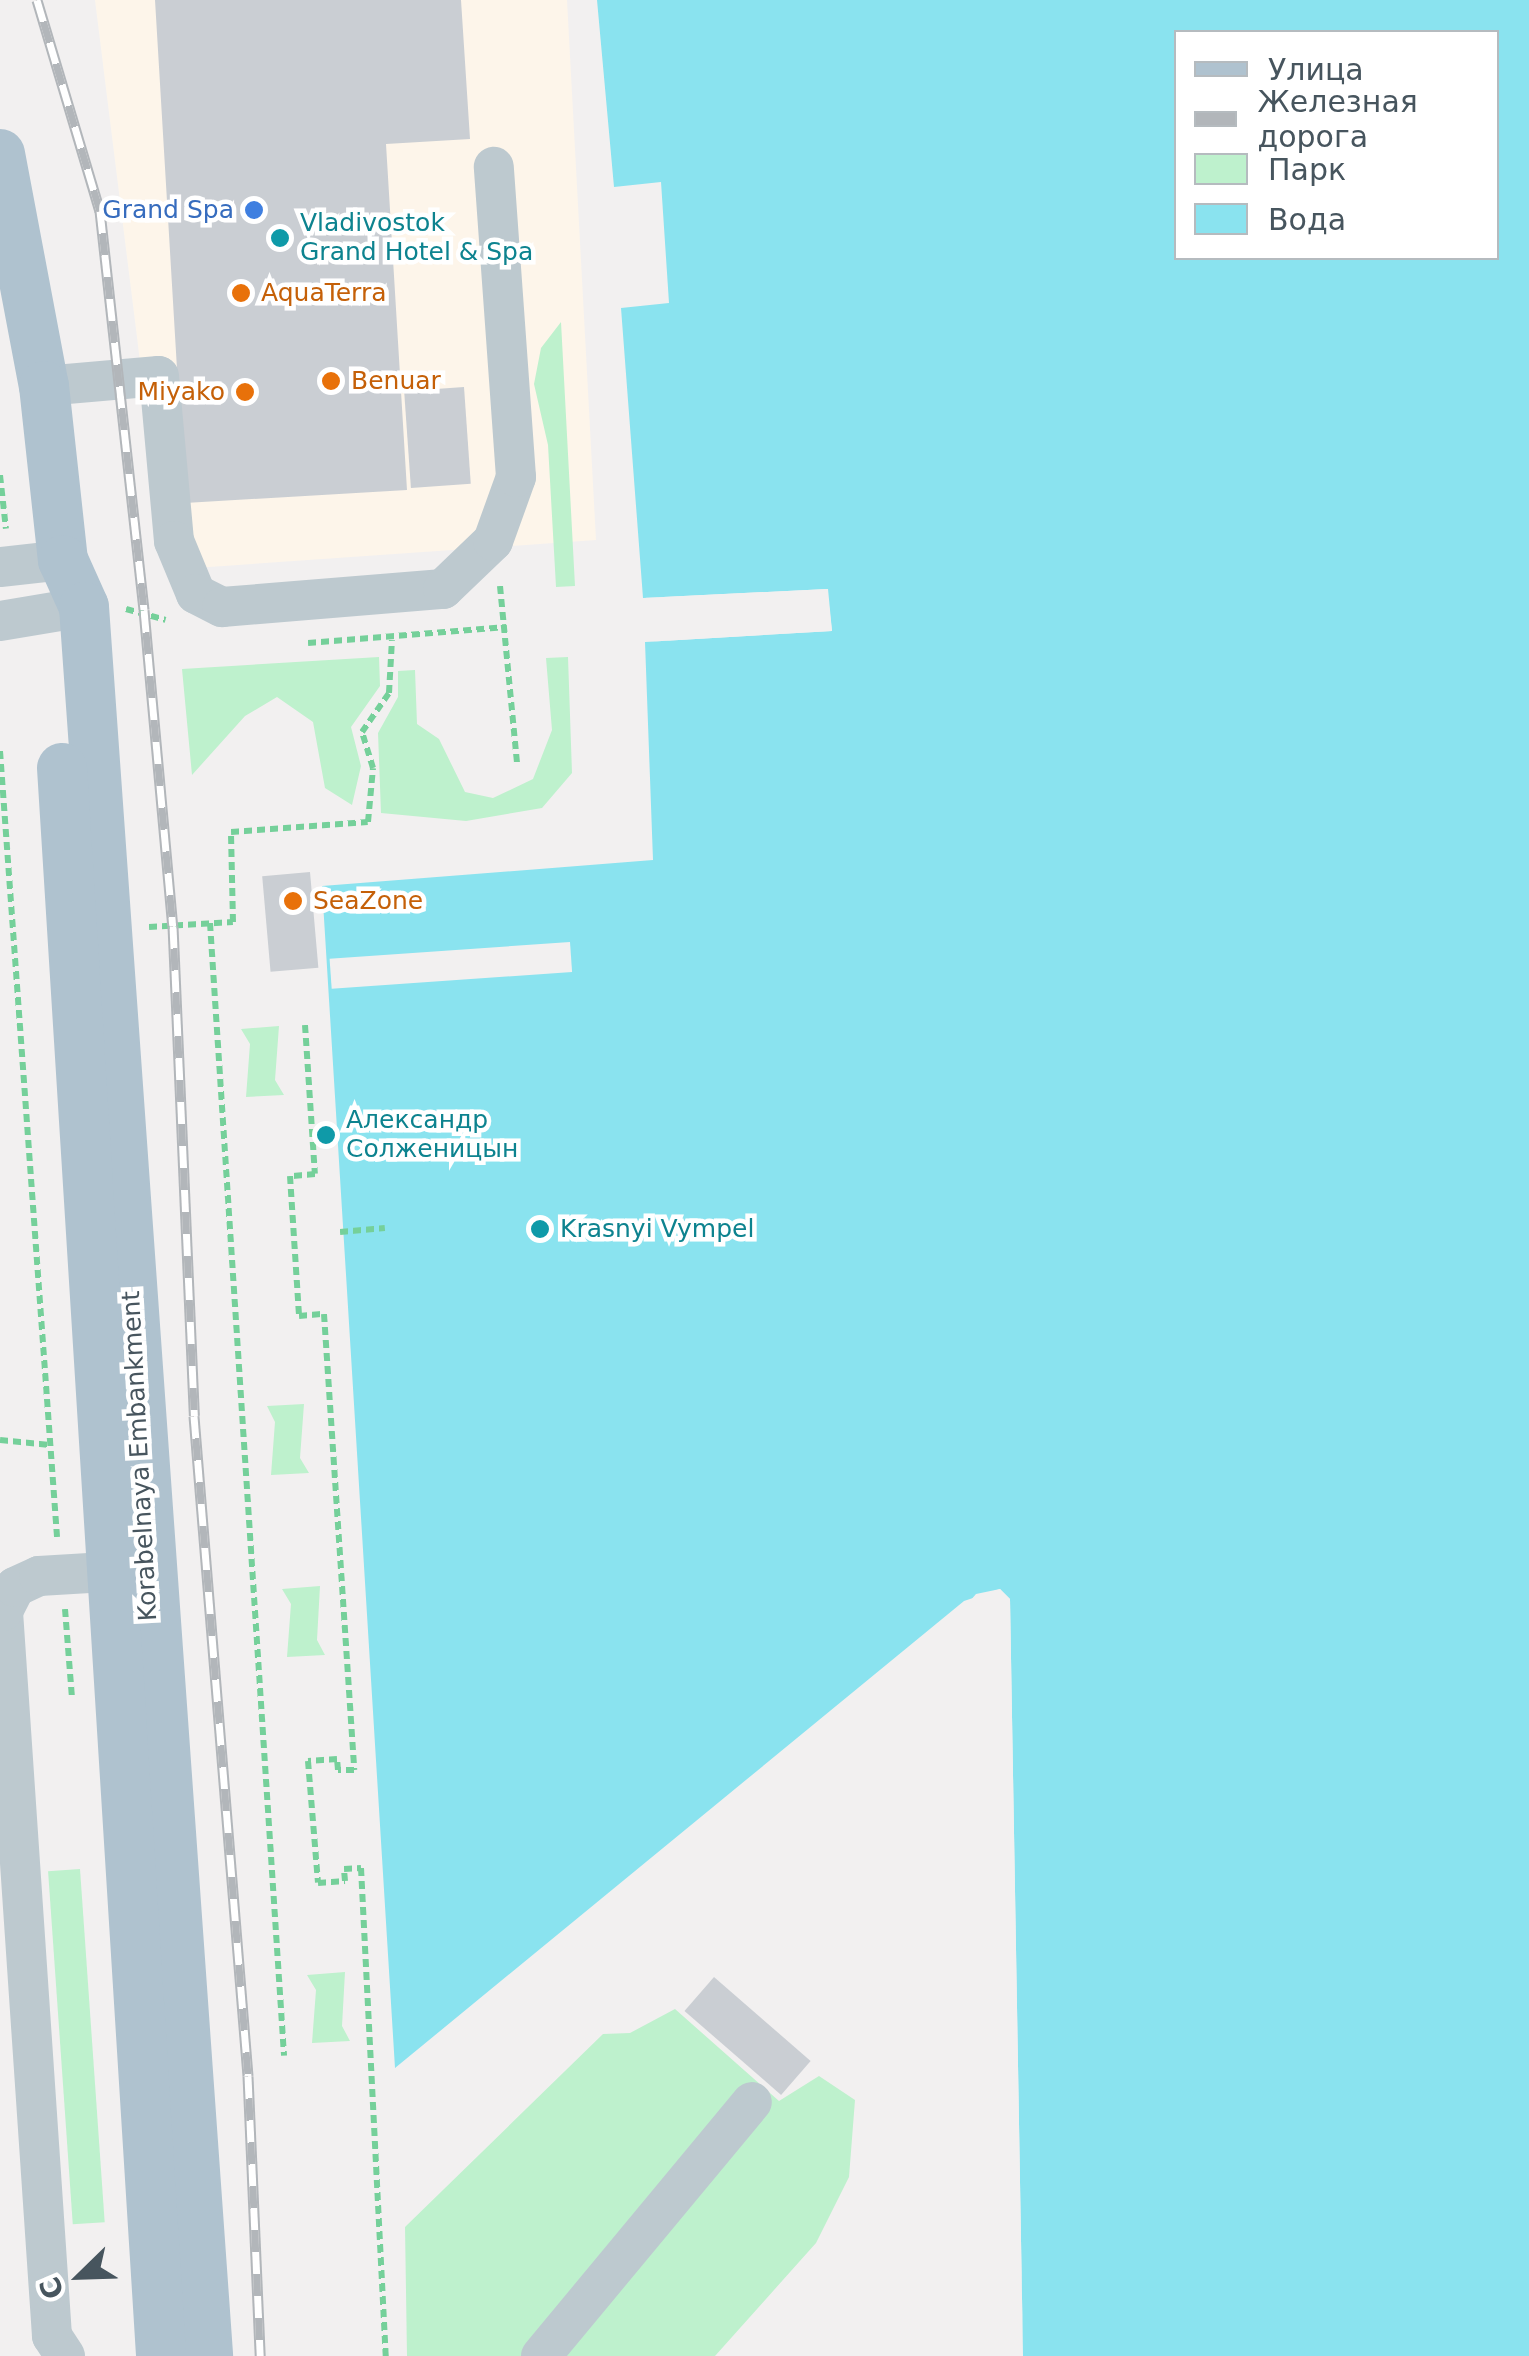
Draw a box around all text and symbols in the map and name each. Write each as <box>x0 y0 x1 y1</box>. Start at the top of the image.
legend <box>1174 30 1499 260</box>
text: Улица <box>1268 52 1364 87</box>
text: Железная дорога <box>1257 84 1418 154</box>
text: Парк <box>1268 152 1346 187</box>
place label: Grand Spa <box>102 195 234 225</box>
marker: Grand Spa <box>243 199 265 221</box>
text: Вода <box>1268 202 1346 237</box>
place label: Vladivostok Grand Hotel & Spa <box>300 209 533 268</box>
marker: Vladivostok Grand Hotel & Spa <box>269 227 291 249</box>
place label: AquaTerra <box>261 278 387 308</box>
marker: AquaTerra <box>230 282 252 304</box>
place label: Benuar <box>351 366 441 396</box>
marker: Benuar <box>320 370 342 392</box>
place label: Miyako <box>137 377 225 407</box>
marker: Miyako <box>234 381 256 403</box>
place label: SeaZone <box>313 886 423 916</box>
marker: SeaZone <box>282 890 304 912</box>
place label: Александр Солженицын <box>346 1106 518 1165</box>
marker: Александр Солженицын <box>315 1124 337 1146</box>
place label: Krasnyi Vympel <box>560 1214 754 1244</box>
marker: Krasnyi Vympel <box>529 1218 551 1240</box>
street label: Korabelnaya Embankment <box>116 1290 164 1622</box>
north arrow <box>30 2226 130 2326</box>
text: С <box>33 2272 71 2304</box>

